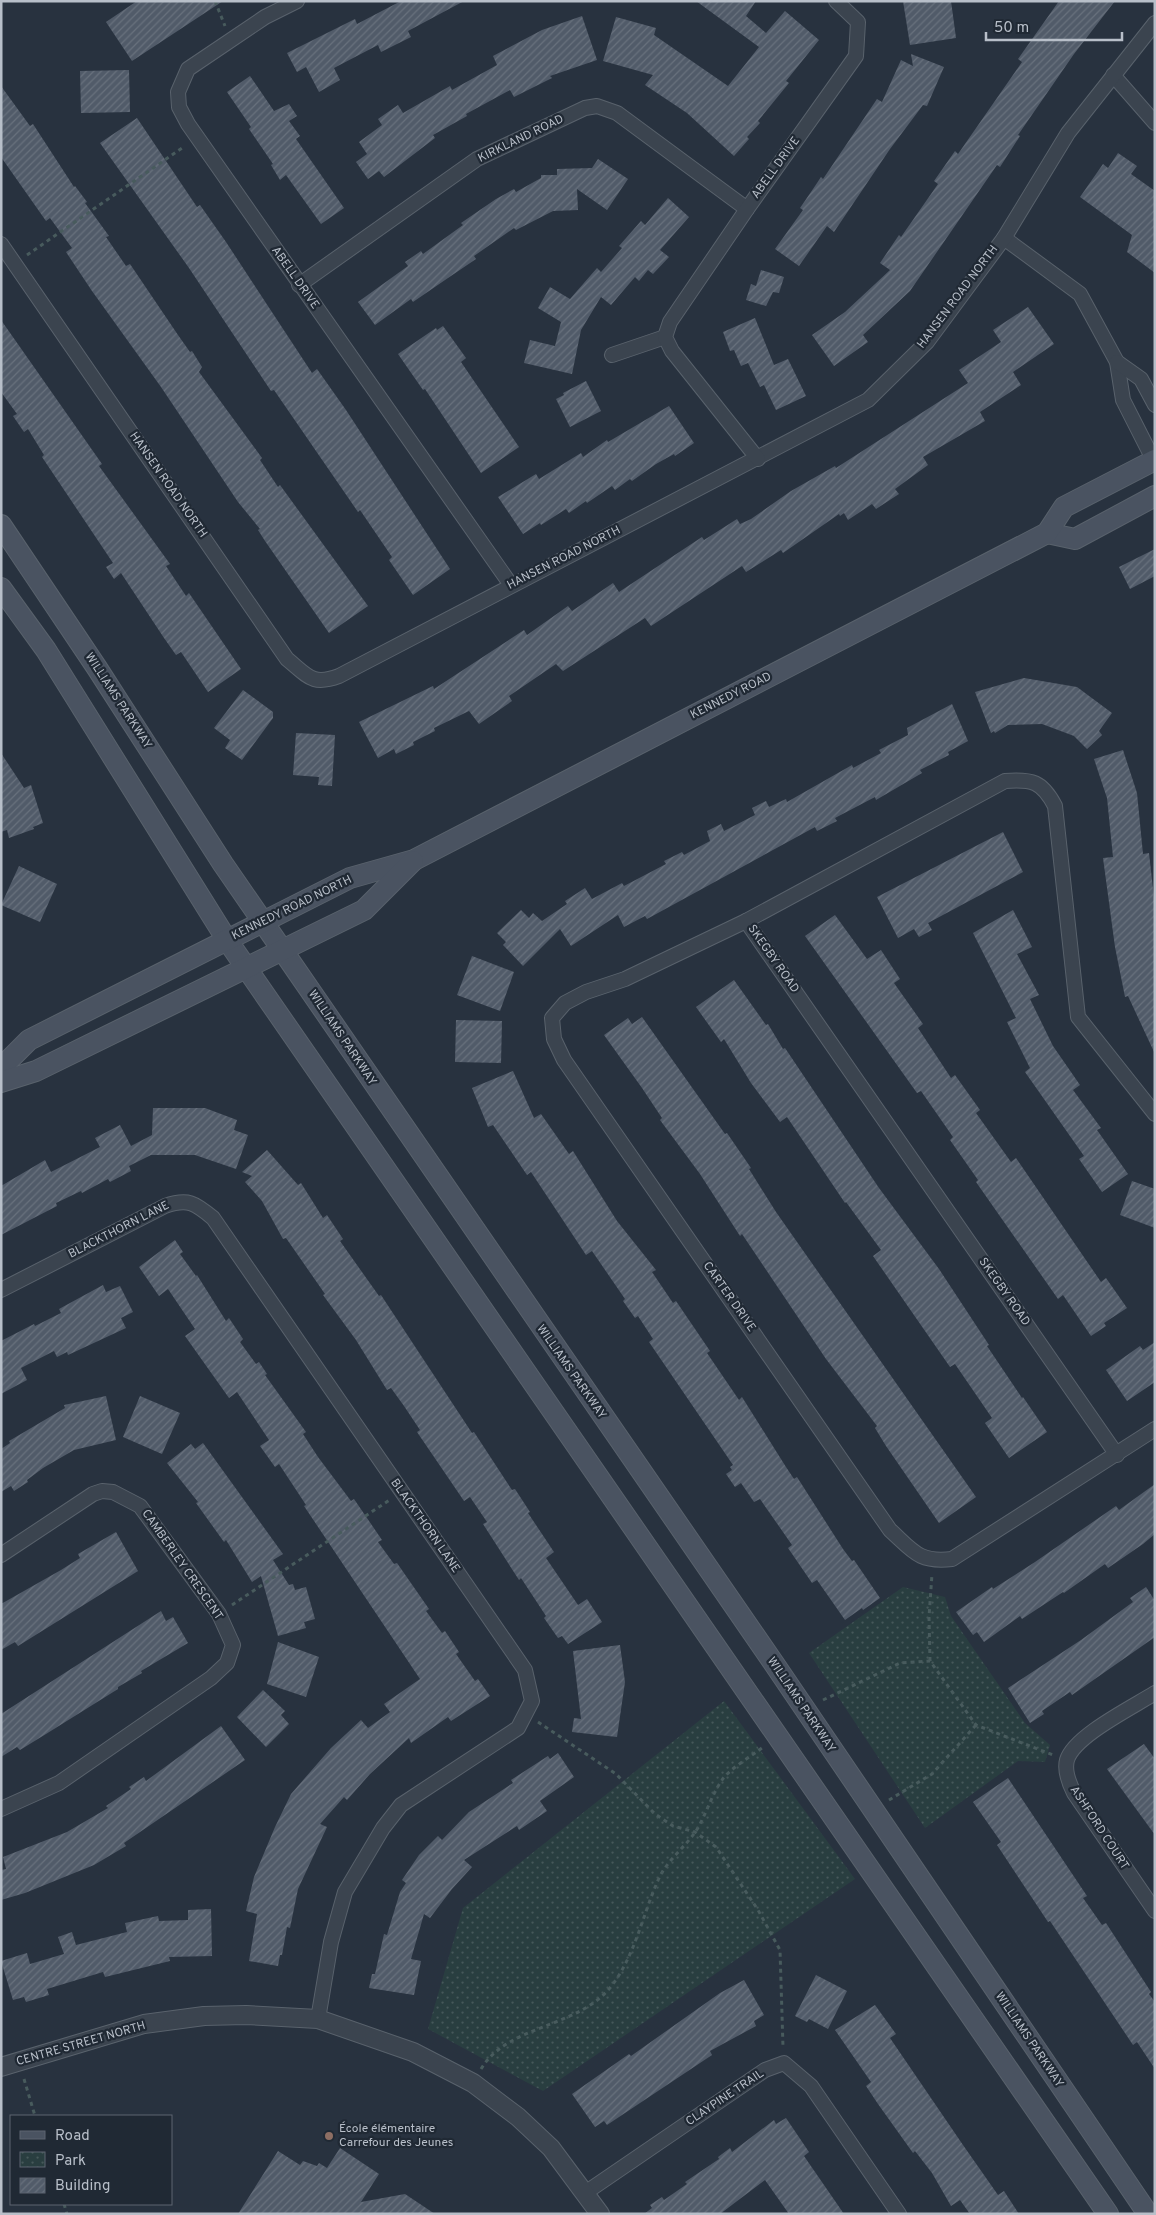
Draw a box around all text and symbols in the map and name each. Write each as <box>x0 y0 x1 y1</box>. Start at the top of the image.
scale bar <box>986 10 1122 42</box>
text: 50 m <box>994 19 1029 38</box>
street label: KIRKLAND ROAD <box>475 111 567 167</box>
street label: ABELL DRIVE <box>748 134 804 202</box>
street label: HANSEN ROAD NORTH <box>914 242 1002 352</box>
street label: ABELL DRIVE <box>267 243 323 313</box>
street label: HANSEN ROAD NORTH <box>125 429 211 541</box>
street label: HANSEN ROAD NORTH <box>504 522 624 594</box>
street label: WILLIAMS PARKWAY <box>81 650 155 752</box>
street label: KENNEDY ROAD <box>688 669 774 723</box>
street label: KENNEDY ROAD NORTH <box>229 872 355 944</box>
street label: SKEGBY ROAD <box>744 922 802 996</box>
street label: WILLIAMS PARKWAY <box>304 987 380 1089</box>
street label: BLACKTHORN LANE <box>66 1198 172 1262</box>
street label: SKEGBY ROAD <box>975 1255 1033 1329</box>
street label: CARTER DRIVE <box>699 1259 759 1335</box>
street label: WILLIAMS PARKWAY <box>532 1322 610 1423</box>
street label: BLACKTHORN LANE <box>387 1476 463 1576</box>
street label: CAMBERLEY CRESCENT <box>138 1506 226 1624</box>
street label: WILLIAMS PARKWAY <box>763 1654 839 1756</box>
street label: ASHFORD COURT <box>1066 1783 1132 1873</box>
street label: WILLIAMS PARKWAY <box>991 1989 1067 2091</box>
street label: CENTRE STREET NORTH <box>14 2018 148 2070</box>
street label: CLAYPINE TRAIL <box>683 2066 767 2130</box>
legend <box>10 2115 172 2205</box>
place label: École élémentaire Carrefour des Jeunes <box>339 2121 453 2151</box>
text: Road <box>55 2127 90 2146</box>
marker: École élémentaire Carrefour des Jeunes <box>323 2130 335 2142</box>
text: Park <box>55 2152 86 2171</box>
text: Building <box>55 2177 110 2196</box>

